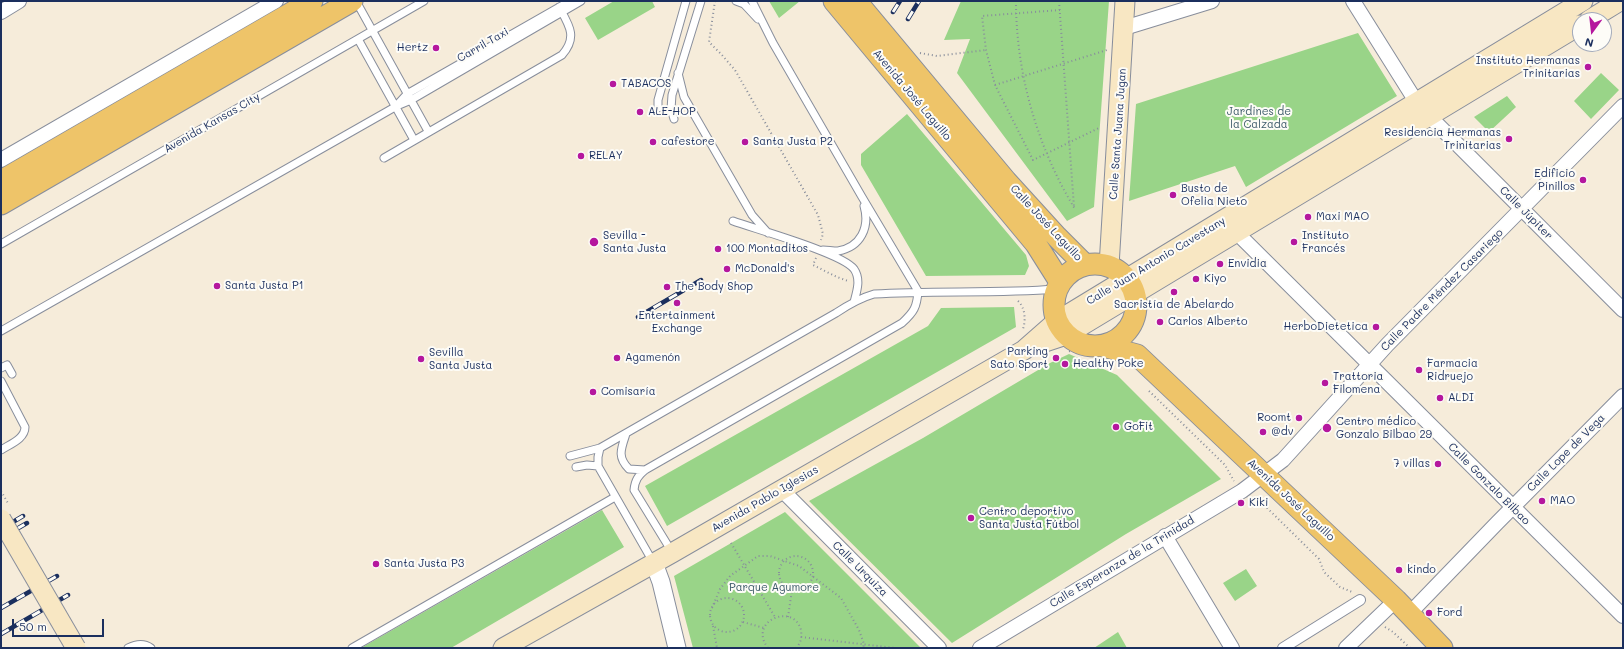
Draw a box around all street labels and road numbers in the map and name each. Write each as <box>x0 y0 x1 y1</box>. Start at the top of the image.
street label: Carril Taxi <box>455 25 511 65</box>
street label: Avenida José Laguillo <box>870 47 954 143</box>
street label: Calle Santa Juana Jugan <box>1107 68 1129 200</box>
street label: Avenida Kansas City <box>162 90 262 156</box>
street label: Calle José Laguillo <box>1007 182 1085 264</box>
street label: Calle Júpiter <box>1497 184 1555 242</box>
street label: Calle Juan Antonio Cavestany <box>1084 214 1228 308</box>
street label: Calle Padre Méndez Casariego <box>1378 226 1506 354</box>
street label: Calle Lope de Vega <box>1524 411 1608 495</box>
street label: Calle Gonzalo Bilbao <box>1445 440 1533 528</box>
street label: Avenida José Laguillo <box>1245 456 1337 544</box>
street label: Avenida Pablo Iglesias <box>709 463 821 535</box>
street label: Calle Esperanza de la Trinidad <box>1047 513 1197 611</box>
street label: Calle Urquiza <box>830 539 890 599</box>

